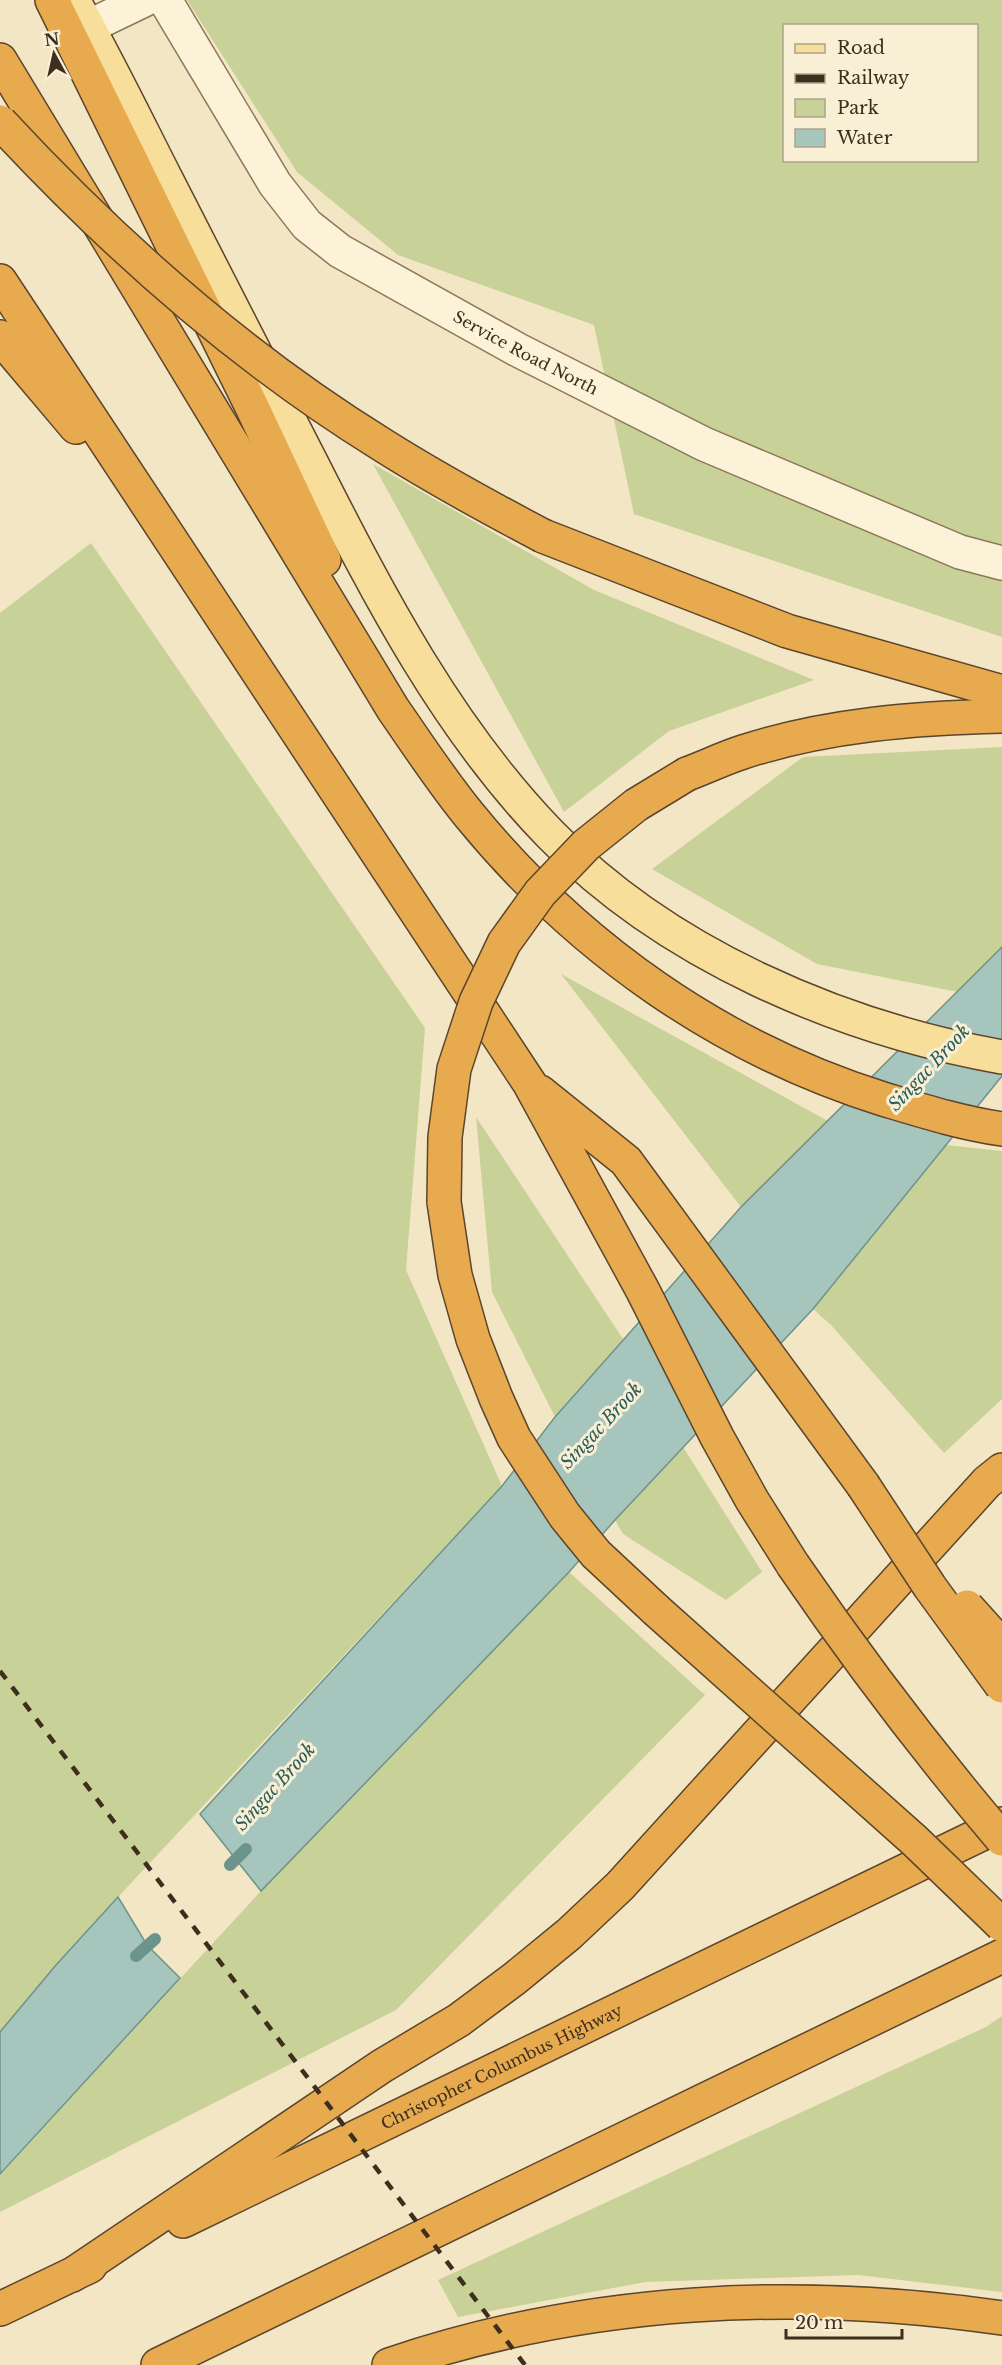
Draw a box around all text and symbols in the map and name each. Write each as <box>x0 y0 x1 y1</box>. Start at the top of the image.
north arrow <box>24 24 84 84</box>
legend <box>783 24 978 162</box>
text: N <box>43 28 61 50</box>
text: Road <box>837 37 885 59</box>
text: Railway <box>837 67 910 89</box>
text: Park <box>837 97 879 119</box>
text: Water <box>836 127 893 149</box>
street label: Service Road North <box>450 306 601 399</box>
water label: Singac Brook <box>883 1020 975 1116</box>
water label: Singac Brook <box>555 1378 647 1474</box>
water label: Singac Brook <box>230 1739 320 1835</box>
street label: Christopher Columbus Highway <box>378 1999 626 2134</box>
scale bar <box>786 2302 902 2340</box>
text: 20 m <box>795 2312 843 2334</box>

